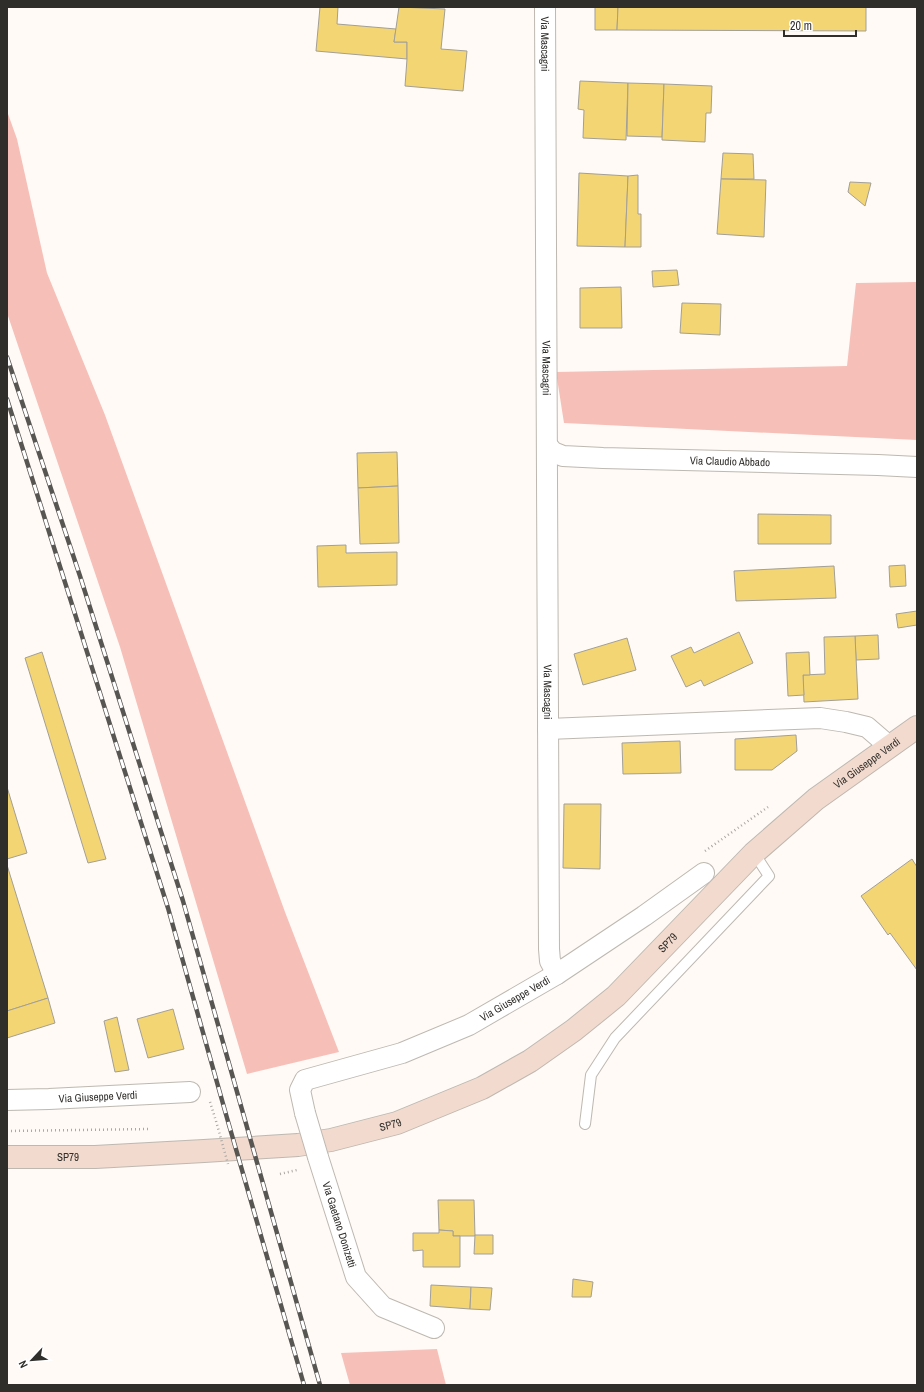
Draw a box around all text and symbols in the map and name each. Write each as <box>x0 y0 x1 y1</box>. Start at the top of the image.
scale bar <box>784 12 856 38</box>
street label: Via Mascagni <box>538 16 552 72</box>
text: 20 m <box>790 18 812 34</box>
street label: Via Mascagni <box>539 340 554 396</box>
street label: Via Claudio Abbado <box>690 453 770 469</box>
street label: Via Mascagni <box>541 664 555 720</box>
street label: Via Giuseppe Verdi <box>831 734 903 791</box>
street label: SP79 <box>655 930 680 955</box>
street label: Via Giuseppe Verdi <box>477 973 552 1024</box>
street label: Via Giuseppe Verdi <box>58 1088 138 1106</box>
street label: SP79 <box>378 1115 404 1134</box>
street label: SP79 <box>57 1150 79 1164</box>
street label: Via Gaetano Donizetti <box>319 1180 360 1269</box>
north arrow <box>12 1340 52 1380</box>
text: N <box>15 1358 31 1370</box>

